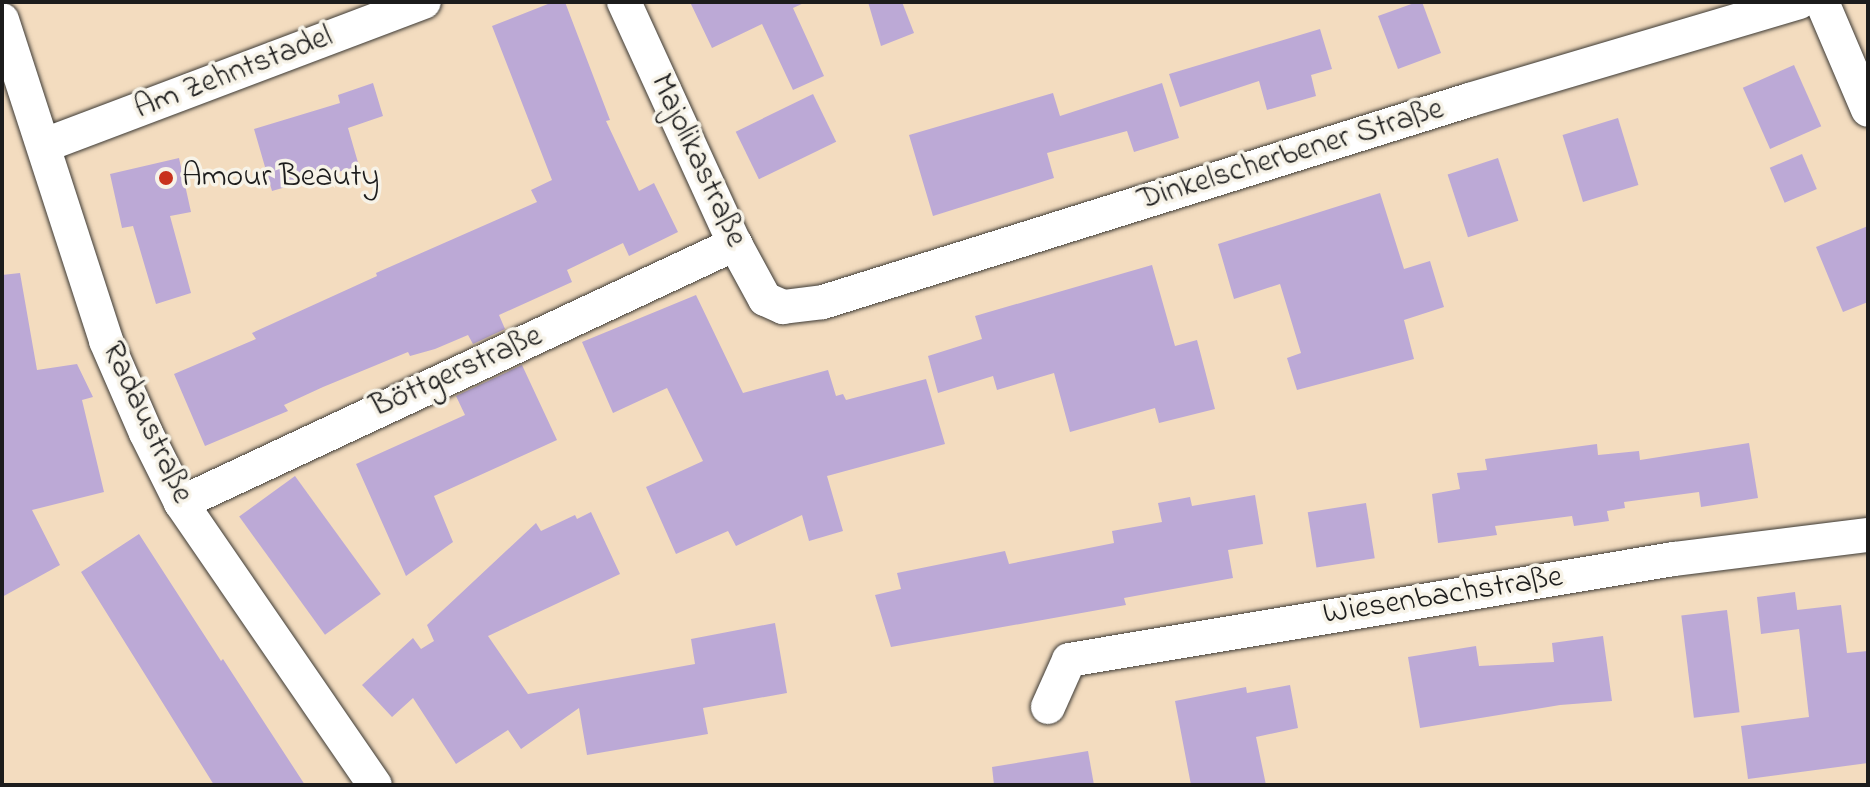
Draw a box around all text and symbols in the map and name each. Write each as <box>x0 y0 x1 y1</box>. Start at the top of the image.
street label: Am Zehntstadel <box>130 19 338 129</box>
street label: Majolikastraße <box>640 68 754 254</box>
street label: Dinkelscherbener Straße <box>1134 91 1448 221</box>
place label: Amour Beauty <box>182 159 379 197</box>
marker: Amour Beauty <box>157 169 175 187</box>
street label: Böttgerstraße <box>365 318 549 428</box>
street label: Radaustraße <box>92 336 200 510</box>
street label: Wiesenbachstraße <box>1321 559 1565 635</box>

